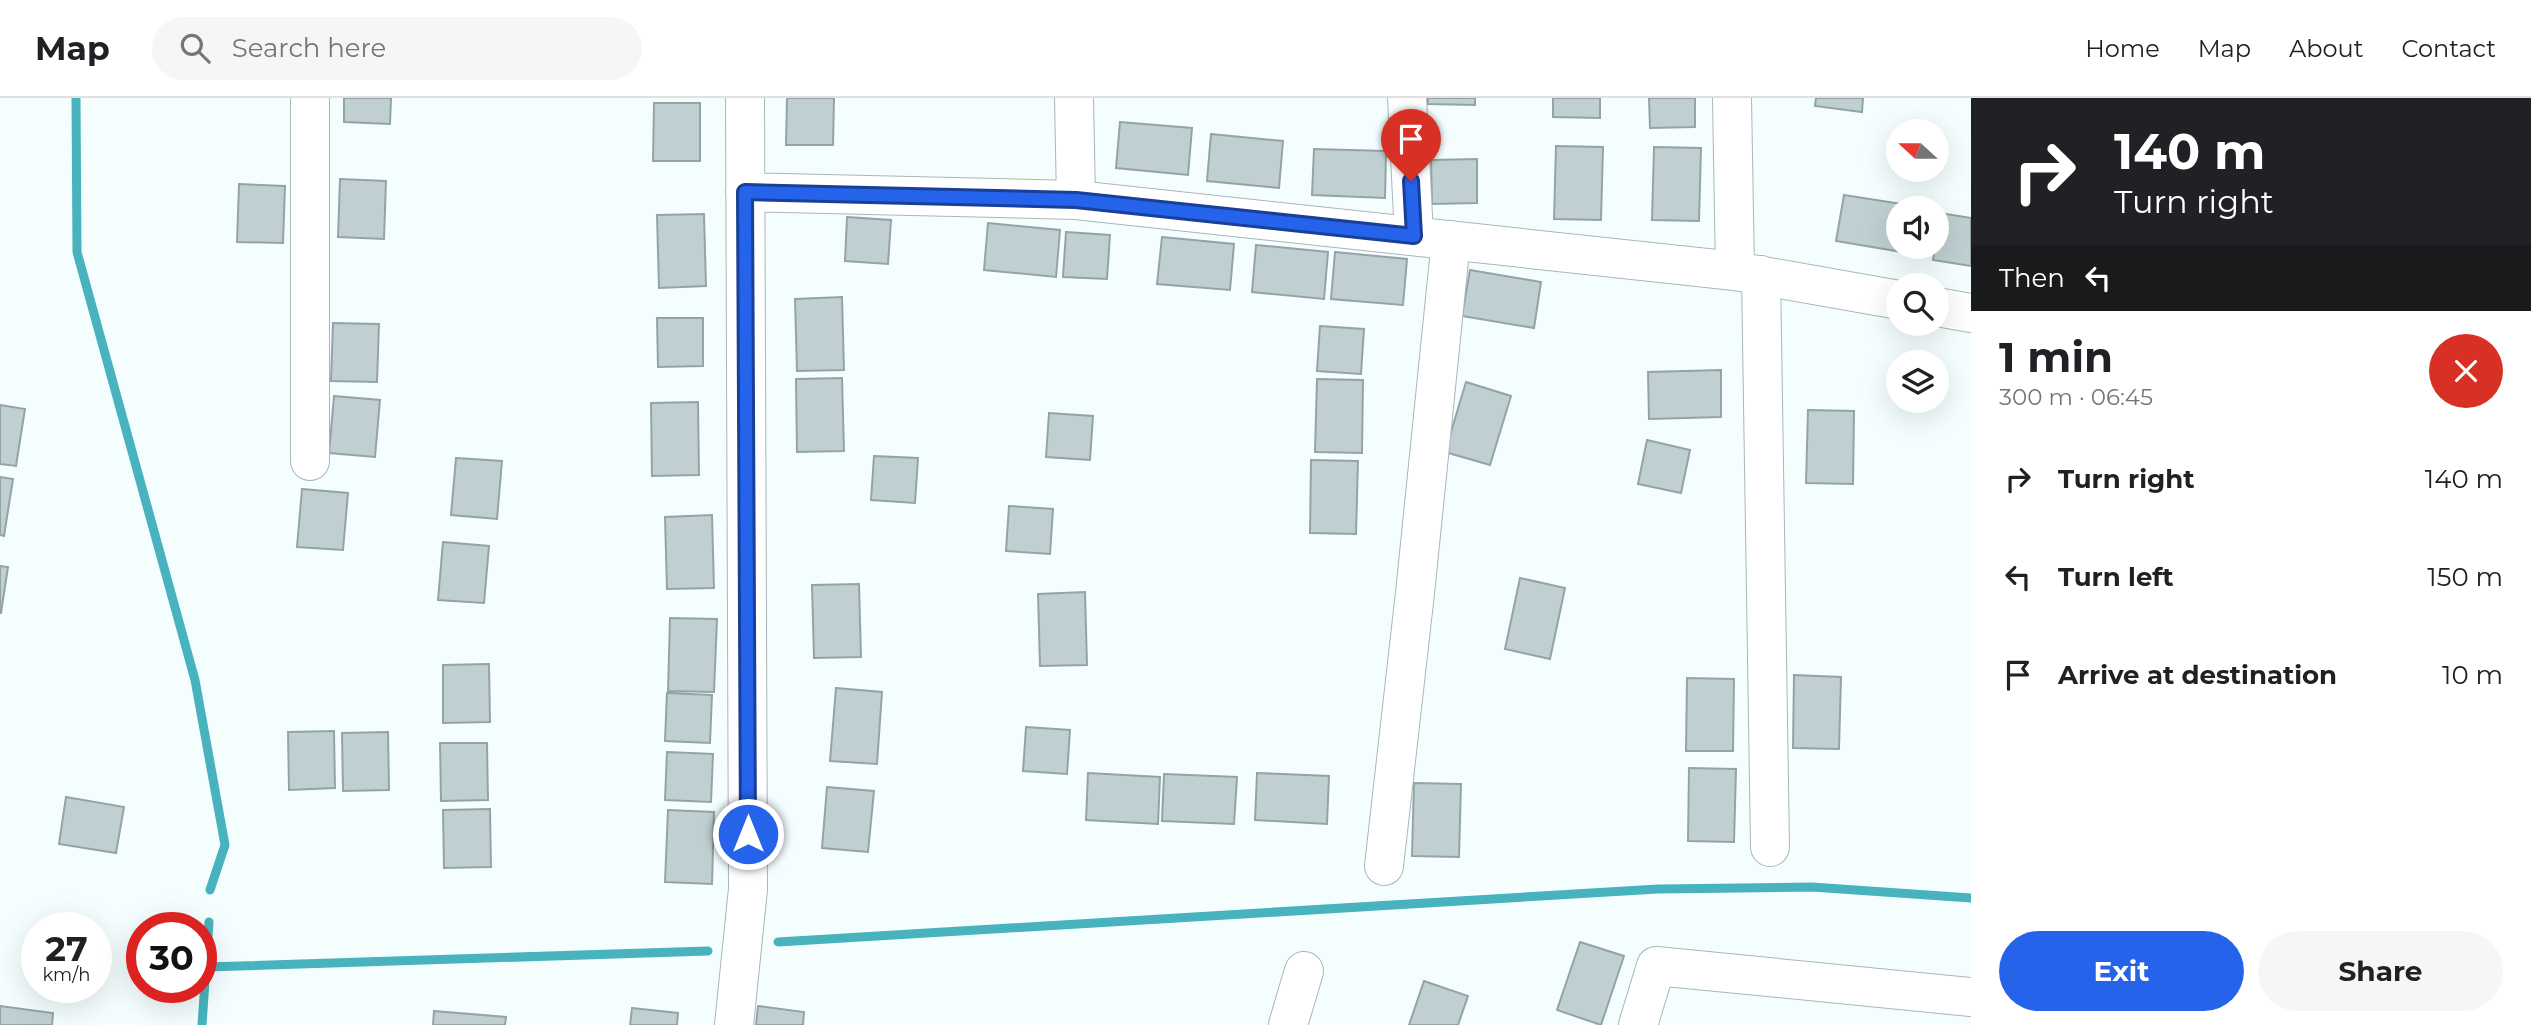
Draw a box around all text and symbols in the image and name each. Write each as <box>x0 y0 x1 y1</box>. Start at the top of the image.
search box <box>152 17 642 80</box>
text: Map <box>35 28 110 68</box>
icon: search <box>176 29 214 67</box>
text: Search here <box>232 32 386 64</box>
text: Home <box>2085 34 2160 63</box>
text: Map <box>2198 34 2251 63</box>
text: About <box>2289 34 2363 63</box>
text: Contact <box>2401 34 2496 63</box>
pin <box>1381 109 1441 181</box>
north arrow <box>1886 119 1950 182</box>
map controls <box>1886 119 1949 413</box>
icon: arrive <box>1392 120 1430 158</box>
text: 140 m <box>2114 122 2266 181</box>
icon: right <box>1999 126 2090 217</box>
text: Turn right <box>2114 182 2274 221</box>
button: sound <box>1886 196 1949 259</box>
icon: left <box>2079 259 2117 297</box>
text: Then <box>1999 262 2065 294</box>
button: search <box>1886 273 1949 336</box>
text: 1 min <box>1999 331 2113 383</box>
button: close <box>2429 334 2503 408</box>
button: layers <box>1886 350 1949 413</box>
text: 300 m · 06:45 <box>1999 383 2153 411</box>
icon: right <box>1999 460 2037 498</box>
text: Turn right <box>2058 463 2194 495</box>
text: 140 m <box>2425 463 2503 495</box>
icon: left <box>1999 558 2037 596</box>
text: Turn left <box>2058 561 2174 593</box>
text: 150 m <box>2427 561 2503 593</box>
icon: arrive <box>1999 656 2037 694</box>
text: Arrive at destination <box>2058 659 2337 691</box>
text: 10 m <box>2442 659 2503 691</box>
position arrow <box>711 797 785 871</box>
speed limit sign: 30 <box>126 912 217 1003</box>
text: 27 <box>45 927 88 970</box>
button: Exit <box>1999 931 2244 1011</box>
button: Share <box>2258 931 2503 1011</box>
text: km/h <box>42 964 91 986</box>

